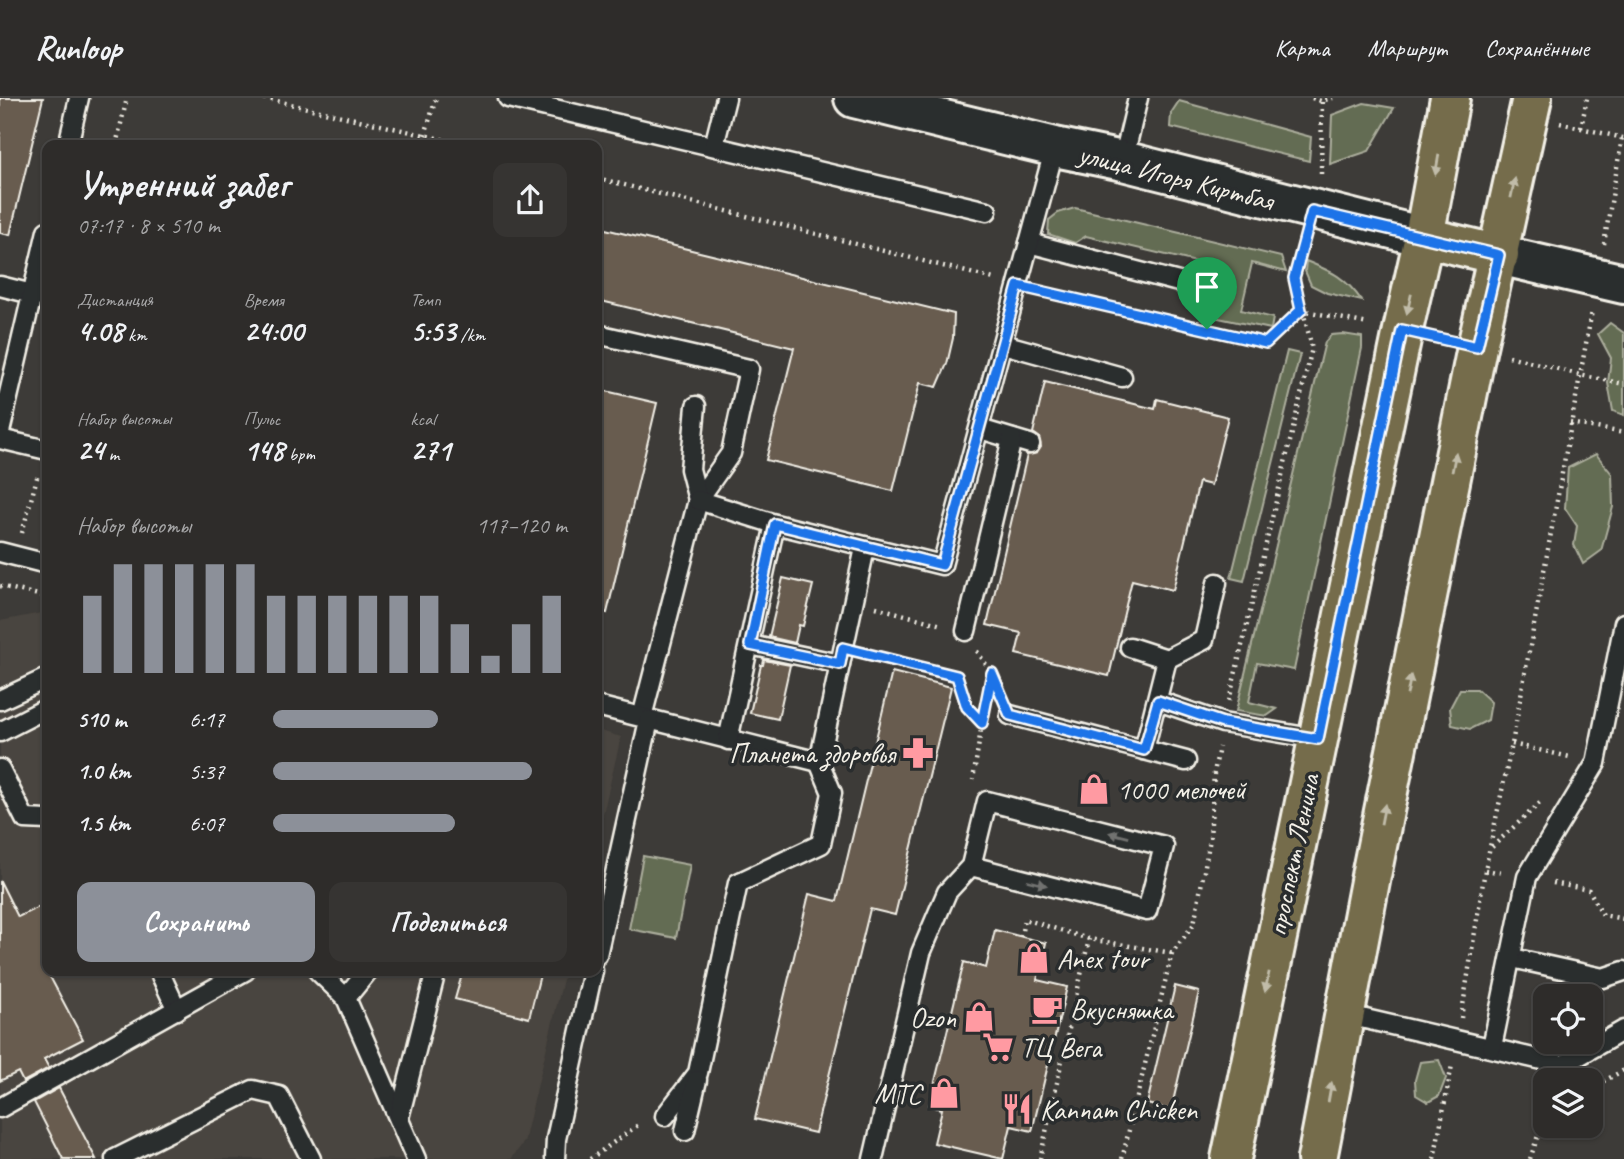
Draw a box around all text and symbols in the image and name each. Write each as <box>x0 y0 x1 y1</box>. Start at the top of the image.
text: Runloop <box>35 27 122 69</box>
text: Карта <box>1275 33 1330 63</box>
text: Маршрут <box>1368 33 1447 63</box>
text: Сохранённые <box>1485 33 1589 63</box>
street label: улица Игоря Киртбая <box>1073 135 1279 219</box>
one-way arrow <box>1431 154 1442 176</box>
text: Утренний забег <box>77 161 289 208</box>
button: share <box>493 163 567 237</box>
one-way arrow <box>1507 177 1518 199</box>
text: 07:17 · 8 × 510 m <box>77 211 220 240</box>
pin <box>1177 257 1237 329</box>
icon: arrive <box>1188 268 1226 306</box>
text: Дистанция <box>77 288 153 312</box>
text: Время <box>244 288 284 312</box>
text: Темп <box>410 288 441 312</box>
one-way arrow <box>1403 293 1414 315</box>
text: 4.08 <box>77 312 123 350</box>
text: 24:00 <box>244 312 304 350</box>
text: 5:53 <box>410 312 456 350</box>
text: km <box>123 323 147 347</box>
text: /km <box>456 323 485 347</box>
text: Набор высоты <box>77 407 171 431</box>
text: Пульс <box>244 407 280 431</box>
text: kcal <box>410 407 435 431</box>
text: 24 <box>77 431 104 469</box>
text: 148 <box>244 431 284 469</box>
text: 271 <box>410 431 451 469</box>
text: m <box>104 442 119 466</box>
text: bpm <box>284 442 315 466</box>
one-way arrow <box>1449 451 1460 473</box>
text: Набор высоты <box>77 511 191 540</box>
text: 117–120 m <box>476 511 567 540</box>
one-way arrow <box>1404 674 1415 696</box>
text: 510 m <box>77 705 126 734</box>
text: 6:17 <box>189 705 225 734</box>
place label: Планета здоровья <box>729 736 897 772</box>
pharmacy icon: Планета здоровья <box>901 736 935 770</box>
text: 1.0 km <box>77 757 131 786</box>
text: 5:37 <box>189 757 225 786</box>
street label: проспект Ленина <box>1259 769 1328 939</box>
shop icon: 1000 мелочей <box>1077 772 1111 806</box>
place label: 1000 мелочей <box>1117 772 1247 807</box>
one-way arrow <box>1378 803 1389 825</box>
text: 1.5 km <box>77 809 130 838</box>
text: 6:07 <box>189 809 225 838</box>
one-way arrow <box>1108 829 1130 840</box>
one-way arrow <box>1026 878 1048 889</box>
button: Сохранить <box>77 882 315 962</box>
button: Поделиться <box>329 882 567 962</box>
shop icon: Anex tour <box>1017 941 1051 975</box>
place label: Anex tour <box>1057 941 1151 976</box>
one-way arrow <box>1261 971 1272 993</box>
map controls <box>1533 984 1603 1138</box>
button: locate <box>1533 984 1603 1054</box>
cafe icon: Вкусняшка <box>1030 992 1064 1026</box>
place label: Вкусняшка <box>1070 992 1175 1027</box>
place label: Ozon <box>910 1000 956 1035</box>
shop icon: Ozon <box>962 1000 996 1034</box>
supermarket icon: ТЦ Вега <box>981 1030 1015 1064</box>
place label: ТЦ Вега <box>1021 1030 1103 1065</box>
button: layers <box>1533 1068 1603 1138</box>
place label: МТС <box>875 1076 924 1111</box>
shop icon: МТС <box>927 1076 961 1110</box>
one-way arrow <box>1324 1081 1335 1103</box>
restaurant icon: Kannam Chicken <box>1000 1092 1034 1126</box>
place label: Kannam Chicken <box>1040 1092 1199 1127</box>

